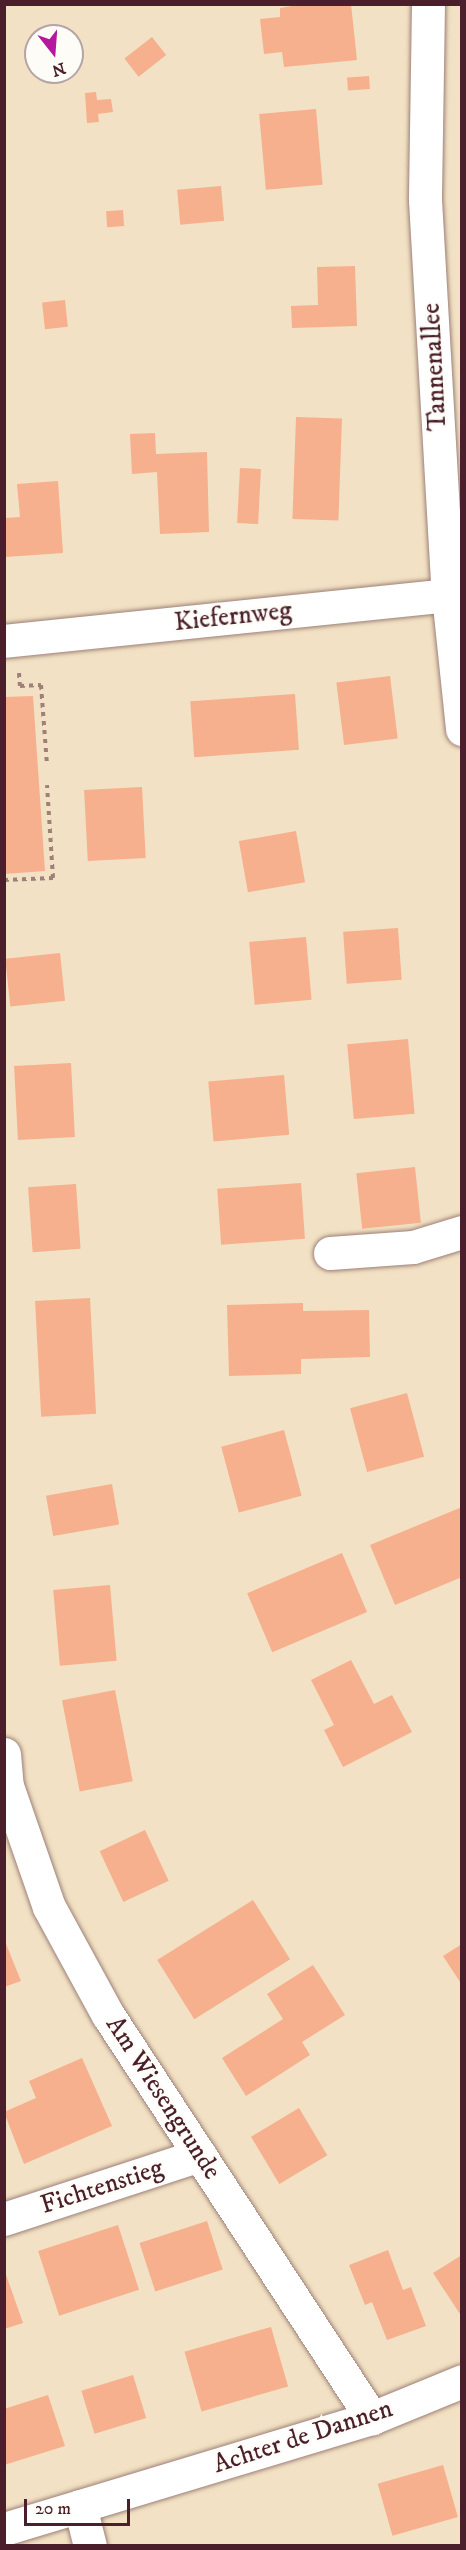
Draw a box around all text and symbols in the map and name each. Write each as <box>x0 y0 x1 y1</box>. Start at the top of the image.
north arrow <box>24 24 84 84</box>
text: N <box>49 58 68 81</box>
street label: Tannenallee <box>416 302 454 432</box>
street label: Kiefernweg <box>173 595 293 639</box>
street label: Am Wiesengrunde <box>99 2011 227 2185</box>
street label: Fichtenstieg <box>37 2153 167 2221</box>
street label: Achter de Dannen <box>209 2393 397 2481</box>
scale bar <box>27 2487 134 2525</box>
text: 20 m <box>35 2498 71 2520</box>

